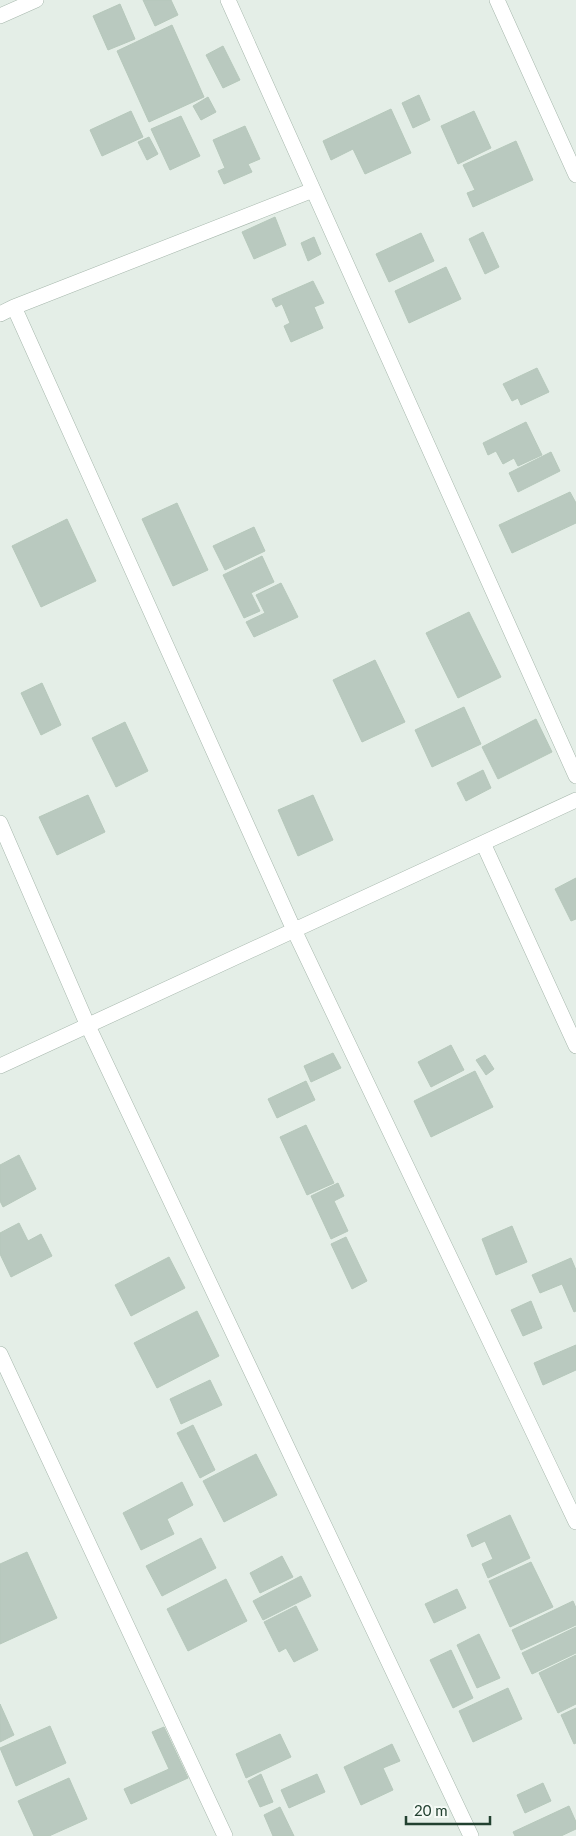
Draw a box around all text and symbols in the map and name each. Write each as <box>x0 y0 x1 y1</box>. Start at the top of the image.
scale bar <box>406 1794 490 1826</box>
text: 20 m <box>414 1801 448 1819</box>

